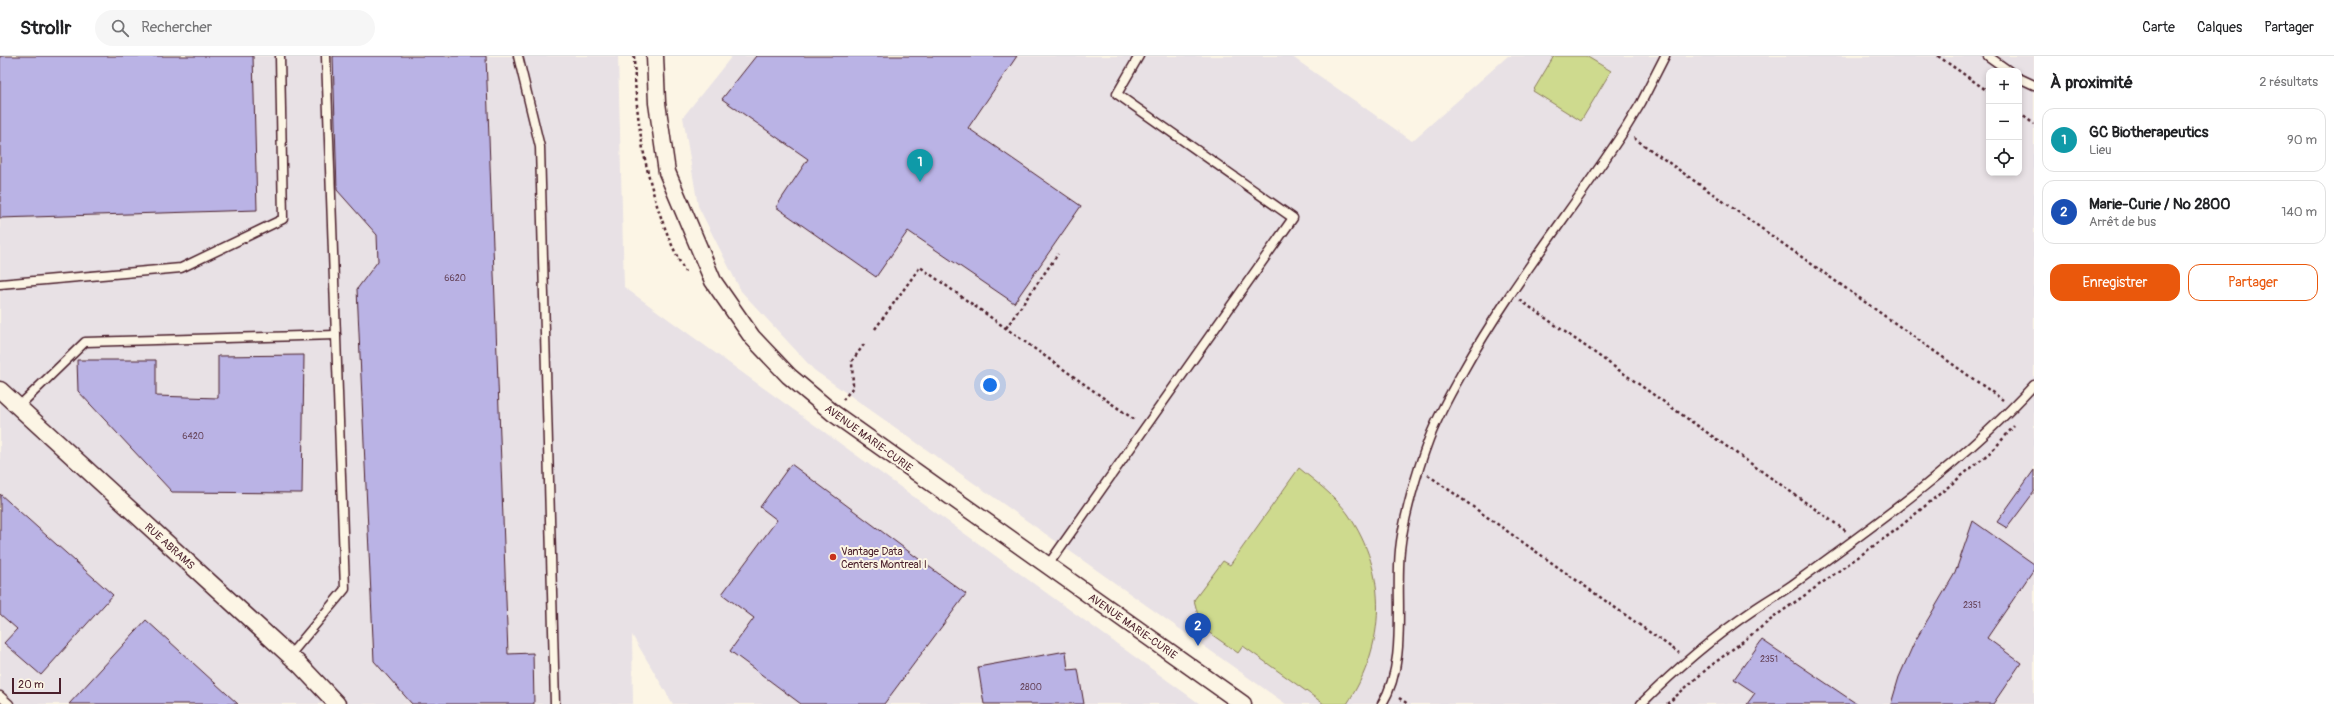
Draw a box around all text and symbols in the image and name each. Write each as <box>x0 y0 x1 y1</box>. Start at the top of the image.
search box <box>95 10 375 46</box>
text: Strollr <box>20 16 71 40</box>
icon: search <box>109 17 131 39</box>
text: Rechercher <box>141 18 212 37</box>
text: Carte <box>2142 19 2175 36</box>
text: Calques <box>2197 19 2242 36</box>
text: Partager <box>2264 19 2314 36</box>
map controls <box>1986 68 2022 176</box>
button: + <box>1986 68 2022 104</box>
text: À proximité <box>2050 72 2133 93</box>
text: 2 résultats <box>2259 74 2318 90</box>
button: − <box>1986 104 2022 140</box>
text: GC Biotherapeutics <box>2089 123 2209 142</box>
text: 1 <box>2061 132 2067 148</box>
text: 90 m <box>2287 132 2317 148</box>
button: locate <box>1986 140 2022 176</box>
text: Lieu <box>2089 142 2112 158</box>
pin: 1 <box>907 149 933 182</box>
text: Marie-Curie / No 2800 <box>2089 195 2231 214</box>
text: 2 <box>2060 204 2068 220</box>
text: 140 m <box>2281 204 2317 220</box>
text: Arrêt de bus <box>2089 214 2156 230</box>
button: Enregistrer <box>2050 264 2180 301</box>
button: Partager <box>2188 264 2318 301</box>
house number: 6620 <box>444 273 466 284</box>
your location <box>980 375 1000 395</box>
street label: AVENUE MARIE-CURIE <box>822 402 915 475</box>
house number: 6420 <box>182 431 204 442</box>
street label: RUE ABRAMS <box>142 521 197 572</box>
place label: Vantage Data Centers Montreal I <box>841 545 927 571</box>
marker: Vantage Data Centers Montreal I <box>828 552 838 562</box>
street label: AVENUE MARIE-CURIE <box>1086 591 1180 662</box>
house number: 2351 <box>1963 600 1981 611</box>
pin: 2 <box>1185 613 1211 646</box>
house number: 2351 <box>1760 654 1778 665</box>
scale bar <box>12 676 61 695</box>
text: 20 m <box>18 678 44 691</box>
house number: 2800 <box>1020 682 1042 693</box>

